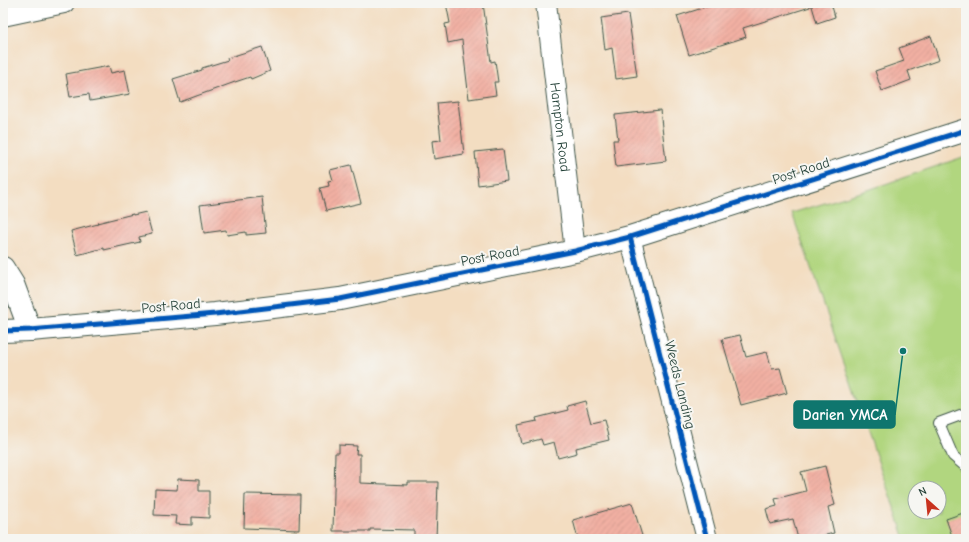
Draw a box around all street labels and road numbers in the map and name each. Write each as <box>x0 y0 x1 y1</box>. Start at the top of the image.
street label: Hampton Road <box>547 81 574 173</box>
street label: Post Road <box>770 154 832 188</box>
street label: Post Road <box>459 242 521 270</box>
street label: Post Road <box>141 295 201 317</box>
street label: Weeds Landing <box>661 339 699 431</box>

